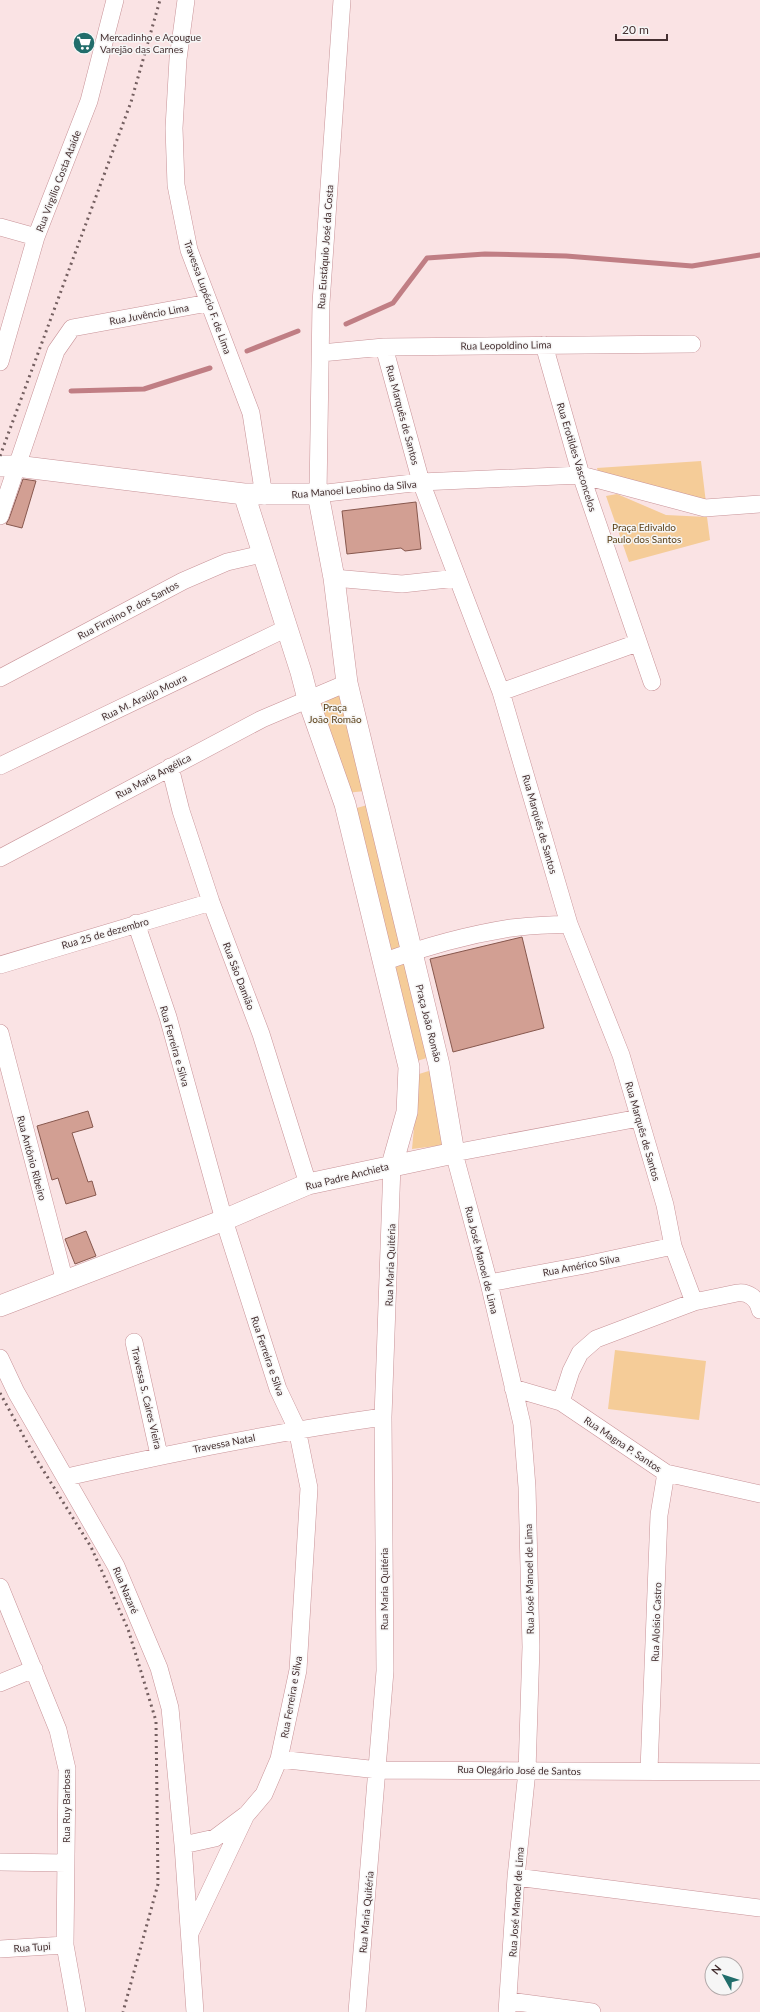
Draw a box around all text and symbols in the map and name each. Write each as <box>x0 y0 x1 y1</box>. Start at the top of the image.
scale bar <box>616 16 667 42</box>
text: 20 m <box>622 22 649 37</box>
supermarket icon: Mercadinho e Açougue Varejão das Carnes <box>71 30 97 56</box>
place label: Mercadinho e Açougue Varejão das Carnes <box>100 31 201 55</box>
street label: Rua Virgílio Costa Ataíde <box>33 128 83 234</box>
street label: Rua Eustáquio José da Costa <box>315 184 335 310</box>
street label: Travessa Lupécio F. de Lima <box>182 238 234 356</box>
street label: Rua Juvêncio Lima <box>108 301 190 327</box>
street label: Rua Leopoldino Lima <box>460 338 552 352</box>
street label: Rua Marquês de Santos <box>384 364 422 466</box>
street label: Rua Erotildes Vasconcelos <box>555 401 599 513</box>
street label: Rua Manoel Leobino da Silva <box>291 478 417 500</box>
park label: Praça Edivaldo Paulo dos Santos <box>607 521 681 545</box>
street label: Rua Firmino P. dos Santos <box>75 578 181 642</box>
street label: Rua M. Araújo Moura <box>99 671 189 723</box>
park label: Praça João Romão <box>308 701 362 725</box>
street label: Rua Maria Angélica <box>113 751 193 801</box>
street label: Rua Marquês de Santos <box>520 773 560 875</box>
street label: Rua 25 de dezembro <box>60 915 150 951</box>
street label: Rua São Damião <box>221 941 258 1012</box>
street label: Praça João Romão <box>414 983 445 1064</box>
street label: Rua Ferreira e Silva <box>158 1004 192 1088</box>
street label: Rua Marquês de Santos <box>623 1080 663 1182</box>
street label: Rua Antônio Ribeiro <box>15 1114 49 1202</box>
street label: Rua Padre Anchieta <box>304 1160 390 1192</box>
street label: Rua José Manoel de Lima <box>463 1205 501 1315</box>
street label: Rua Maria Quitéria <box>383 1223 397 1306</box>
street label: Rua Américo Silva <box>541 1252 621 1278</box>
street label: Rua Ferreira e Silva <box>249 1315 287 1397</box>
street label: Travessa S. Caires Vieira <box>129 1346 165 1450</box>
street label: Rua Magna P. Santos <box>582 1414 664 1474</box>
street label: Travessa Natal <box>192 1431 256 1455</box>
street label: Rua José Manoel de Lima <box>522 1524 536 1634</box>
street label: Rua Maria Quitéria <box>378 1548 390 1630</box>
street label: Rua Nazaré <box>111 1565 141 1615</box>
street label: Rua Aloísio Castro <box>649 1582 663 1662</box>
street label: Rua Ferreira e Silva <box>278 1655 304 1739</box>
street label: Rua Olegário José de Santos <box>457 1763 581 1777</box>
street label: Rua Ruy Barbosa <box>60 1769 72 1843</box>
street label: Rua José Manoel de Lima <box>506 1846 526 1958</box>
street label: Rua Maria Quitéria <box>356 1870 376 1954</box>
street label: Rua Tupi <box>13 1940 51 1954</box>
north arrow <box>704 1956 744 1996</box>
text: N <box>708 1962 724 1977</box>

